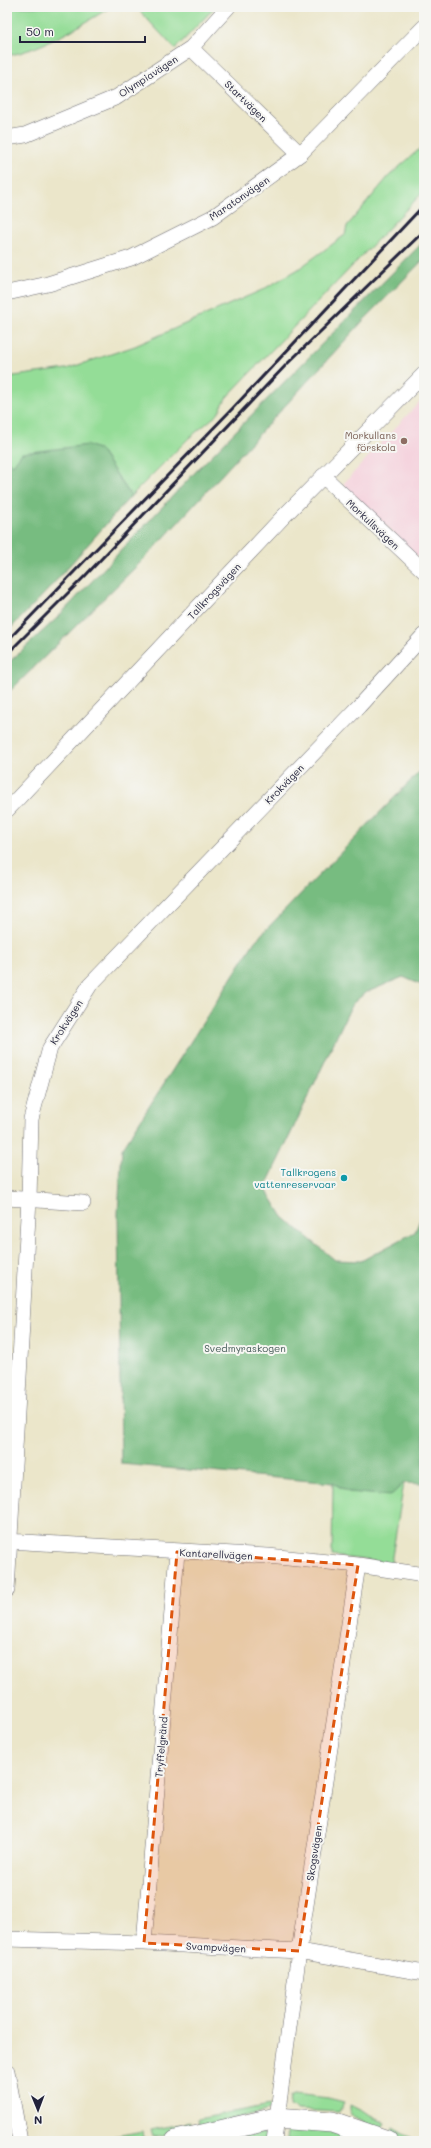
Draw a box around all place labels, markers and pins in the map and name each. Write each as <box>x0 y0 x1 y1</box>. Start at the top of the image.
place label: Morkullans förskola <box>345 428 396 454</box>
marker: Morkullans förskola <box>399 436 409 446</box>
place label: Tallkrogens vattenreservoar <box>254 1165 336 1191</box>
marker: Tallkrogens vattenreservoar <box>339 1173 349 1183</box>

